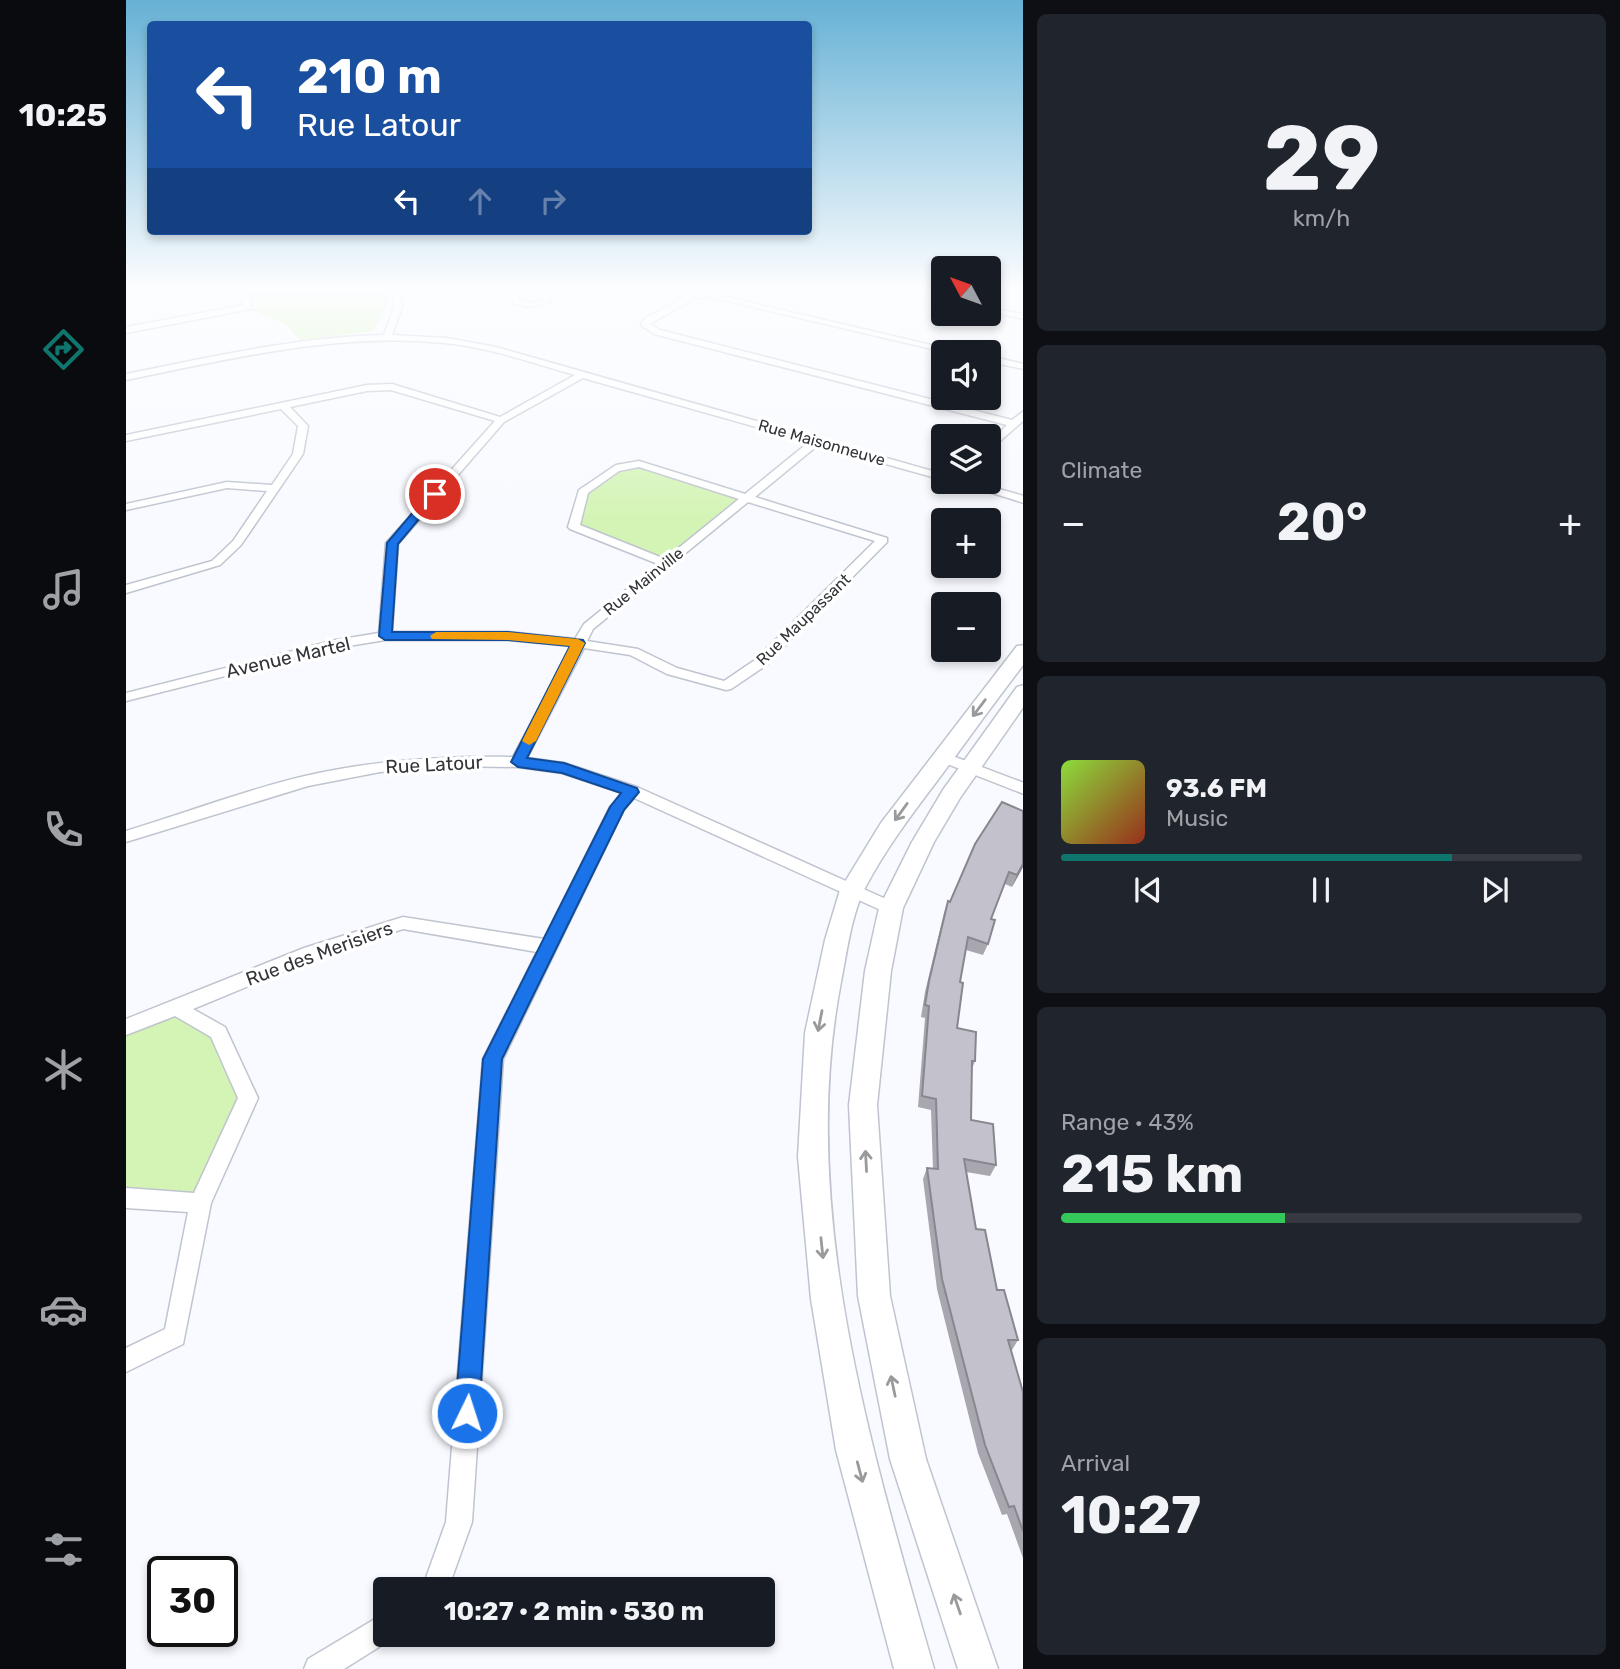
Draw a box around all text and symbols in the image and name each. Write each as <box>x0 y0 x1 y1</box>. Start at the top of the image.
text: 210 m <box>297 47 442 105</box>
icon: left <box>182 49 273 140</box>
text: 10:25 <box>19 96 107 134</box>
text: 29 <box>1263 104 1380 212</box>
text: Rue Latour <box>297 106 461 144</box>
icon: left <box>388 182 426 220</box>
icon: ahead <box>461 182 499 220</box>
icon: right <box>534 182 572 220</box>
text: km/h <box>1293 204 1350 232</box>
north arrow <box>931 256 1001 326</box>
map controls <box>931 256 1001 662</box>
icon: directions <box>39 325 88 374</box>
button: sound <box>931 340 1001 410</box>
street label: Rue Maisonneuve <box>756 415 888 470</box>
button: layers <box>931 424 1001 494</box>
text: Climate <box>1061 456 1142 484</box>
pin <box>405 464 465 524</box>
icon: arrive <box>416 475 454 513</box>
text: 20° <box>1277 491 1367 553</box>
text: − <box>1061 500 1086 546</box>
text: + <box>1558 500 1582 546</box>
button: + <box>931 508 1001 578</box>
street label: Rue Mainville <box>600 543 687 619</box>
icon: music <box>39 565 88 614</box>
street label: Rue Maupassant <box>752 570 854 669</box>
button: − <box>931 592 1001 662</box>
street label: Avenue Martel <box>224 632 352 683</box>
one-way arrow <box>971 698 986 717</box>
street label: Rue Latour <box>385 750 484 779</box>
text: 93.6 FM <box>1166 773 1267 804</box>
one-way arrow <box>894 802 908 821</box>
text: Music <box>1166 804 1228 832</box>
icon: phone <box>39 805 88 854</box>
icon: previous <box>1129 871 1167 909</box>
icon: pause <box>1302 871 1340 909</box>
icon: next <box>1476 871 1514 909</box>
street label: Rue des Merisiers <box>242 916 396 991</box>
one-way arrow <box>813 1009 827 1032</box>
icon: climate <box>39 1045 88 1094</box>
text: Range · 43% <box>1061 1108 1194 1136</box>
text: 215 km <box>1061 1143 1243 1205</box>
one-way arrow <box>860 1150 873 1173</box>
one-way arrow <box>816 1236 829 1259</box>
icon: car <box>39 1285 88 1334</box>
one-way arrow <box>885 1375 899 1398</box>
position arrow <box>430 1376 504 1450</box>
text: Arrival <box>1061 1449 1130 1477</box>
one-way arrow <box>854 1461 867 1483</box>
text: 10:27 <box>1061 1484 1201 1546</box>
icon: filters <box>39 1525 88 1574</box>
speed limit sign: 30 <box>147 1556 238 1647</box>
one-way arrow <box>949 1594 962 1616</box>
text: 10:27 · 2 min · 530 m <box>444 1596 704 1627</box>

